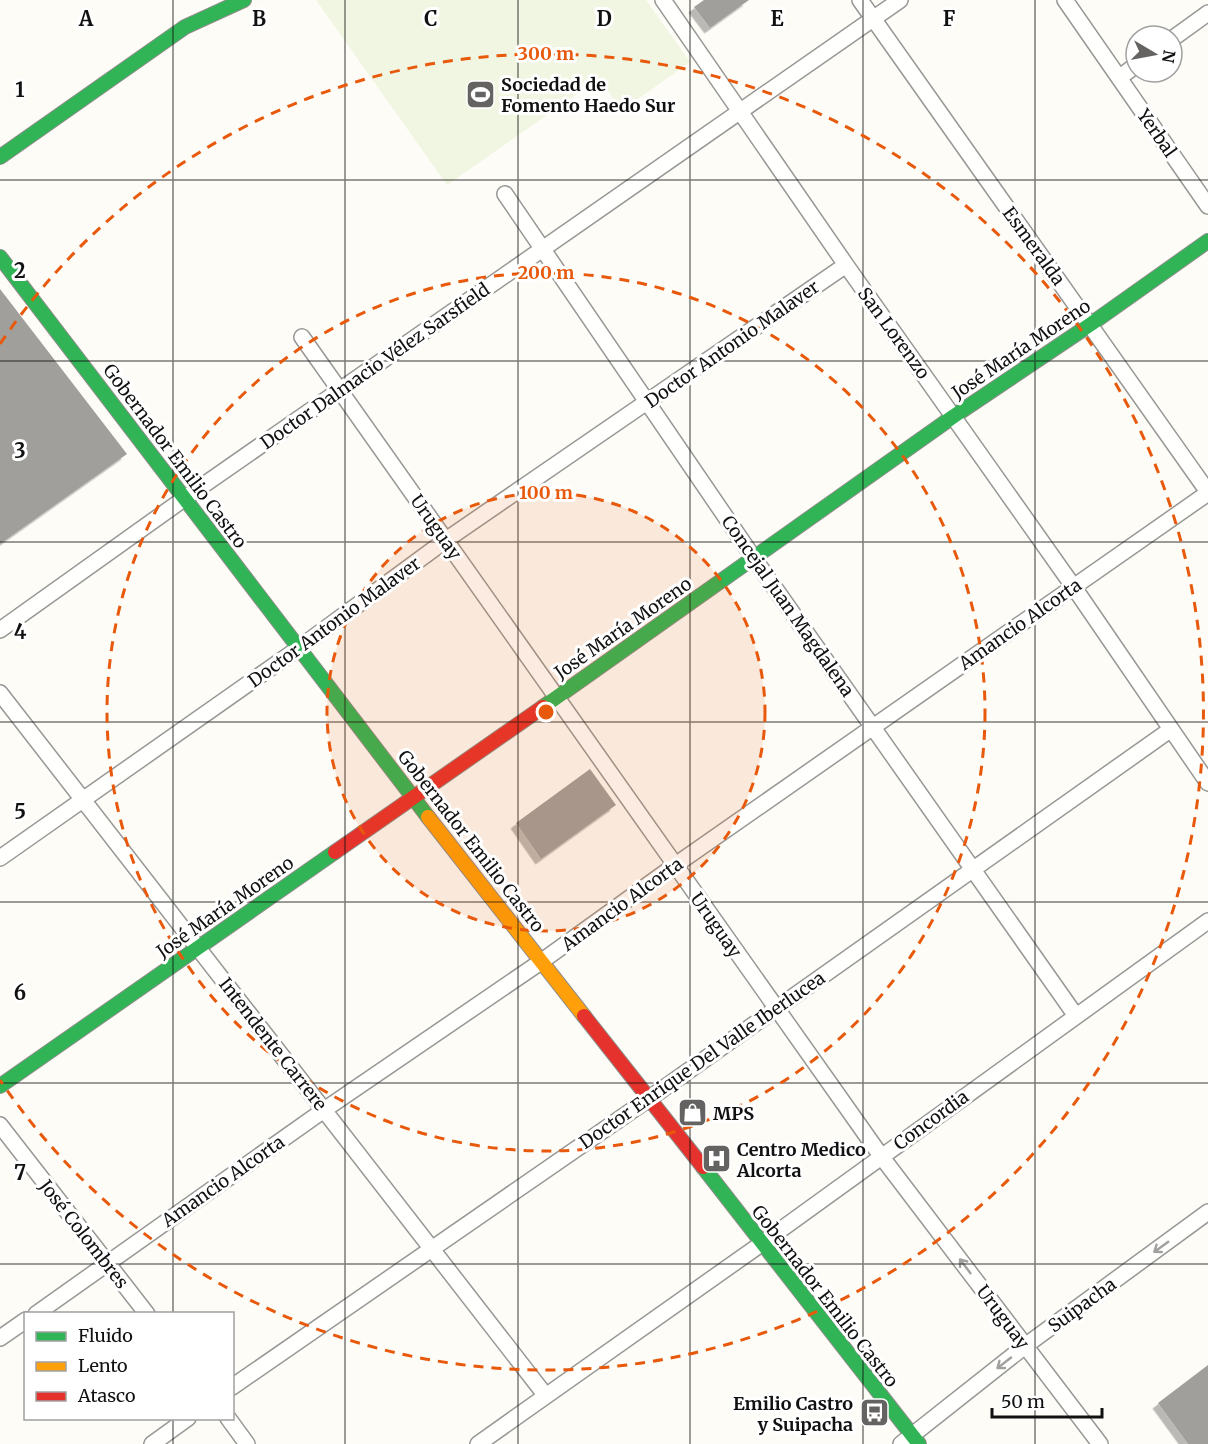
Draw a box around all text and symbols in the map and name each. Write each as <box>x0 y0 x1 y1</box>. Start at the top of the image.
text: A <box>78 6 94 31</box>
text: B <box>252 6 266 31</box>
text: C <box>424 6 438 31</box>
text: D <box>596 6 612 31</box>
text: E <box>770 6 784 31</box>
text: F <box>943 6 956 31</box>
north arrow <box>1124 24 1184 84</box>
text: 300 m <box>518 42 574 65</box>
text: N <box>1158 49 1180 65</box>
place label: Sociedad de Fomento Haedo Sur <box>501 73 675 117</box>
text: 1 <box>15 77 25 102</box>
sports icon: Sociedad de Fomento Haedo Sur <box>464 78 496 110</box>
street label: Yerbal <box>1132 104 1182 162</box>
street label: Esmeralda <box>998 202 1070 290</box>
text: 2 <box>14 258 26 283</box>
text: 200 m <box>518 261 574 284</box>
street label: Doctor Antonio Malaver <box>640 275 824 413</box>
street label: Doctor Dalmacio Vélez Sarsfield <box>256 278 494 454</box>
street label: San Lorenzo <box>853 283 935 383</box>
street label: José María Moreno <box>947 294 1095 404</box>
street label: Gobernador Emilio Castro <box>98 359 252 553</box>
text: 3 <box>14 438 26 463</box>
text: 100 m <box>519 481 573 504</box>
street label: Uruguay <box>405 490 467 564</box>
street label: Concejal Juan Magdalena <box>717 511 860 701</box>
street label: Doctor Antonio Malaver <box>243 552 425 692</box>
street label: José María Moreno <box>549 572 696 684</box>
street label: Amancio Alcorta <box>953 573 1086 675</box>
text: 4 <box>14 619 27 644</box>
centre of rings <box>536 702 556 722</box>
street label: Gobernador Emilio Castro <box>393 745 549 937</box>
text: 5 <box>14 799 26 824</box>
street label: José María Moreno <box>151 851 298 963</box>
street label: Amancio Alcorta <box>556 852 687 956</box>
street label: Uruguay <box>685 888 747 962</box>
street label: Doctor Enrique Del Valle Iberlucea <box>575 966 829 1154</box>
street label: Intendente Carrere <box>214 973 332 1115</box>
text: 6 <box>14 980 26 1005</box>
street label: Concordia <box>889 1085 973 1155</box>
shop icon: MPS <box>676 1097 708 1129</box>
place label: MPS <box>713 1102 754 1125</box>
street label: Amancio Alcorta <box>156 1130 289 1232</box>
place label: Centro Medico Alcorta <box>736 1138 866 1182</box>
hospital icon: Centro Medico Alcorta <box>700 1143 732 1175</box>
text: 7 <box>14 1160 26 1185</box>
street label: José Colombres <box>34 1174 134 1293</box>
street label: Gobernador Emilio Castro <box>747 1200 903 1392</box>
one-way arrow <box>1153 1241 1169 1253</box>
one-way arrow <box>958 1259 971 1275</box>
street label: Suipacha <box>1043 1272 1121 1337</box>
street label: Uruguay <box>972 1280 1035 1354</box>
legend <box>24 1312 234 1420</box>
text: Fluido <box>78 1324 133 1347</box>
text: Lento <box>78 1354 128 1377</box>
one-way arrow <box>997 1356 1012 1370</box>
scale bar <box>992 1381 1102 1419</box>
text: Atasco <box>77 1384 136 1407</box>
text: 50 m <box>1001 1390 1045 1413</box>
place label: Emilio Castro y Suipacha <box>733 1392 853 1436</box>
bus stop icon: Emilio Castro y Suipacha <box>858 1397 890 1429</box>

